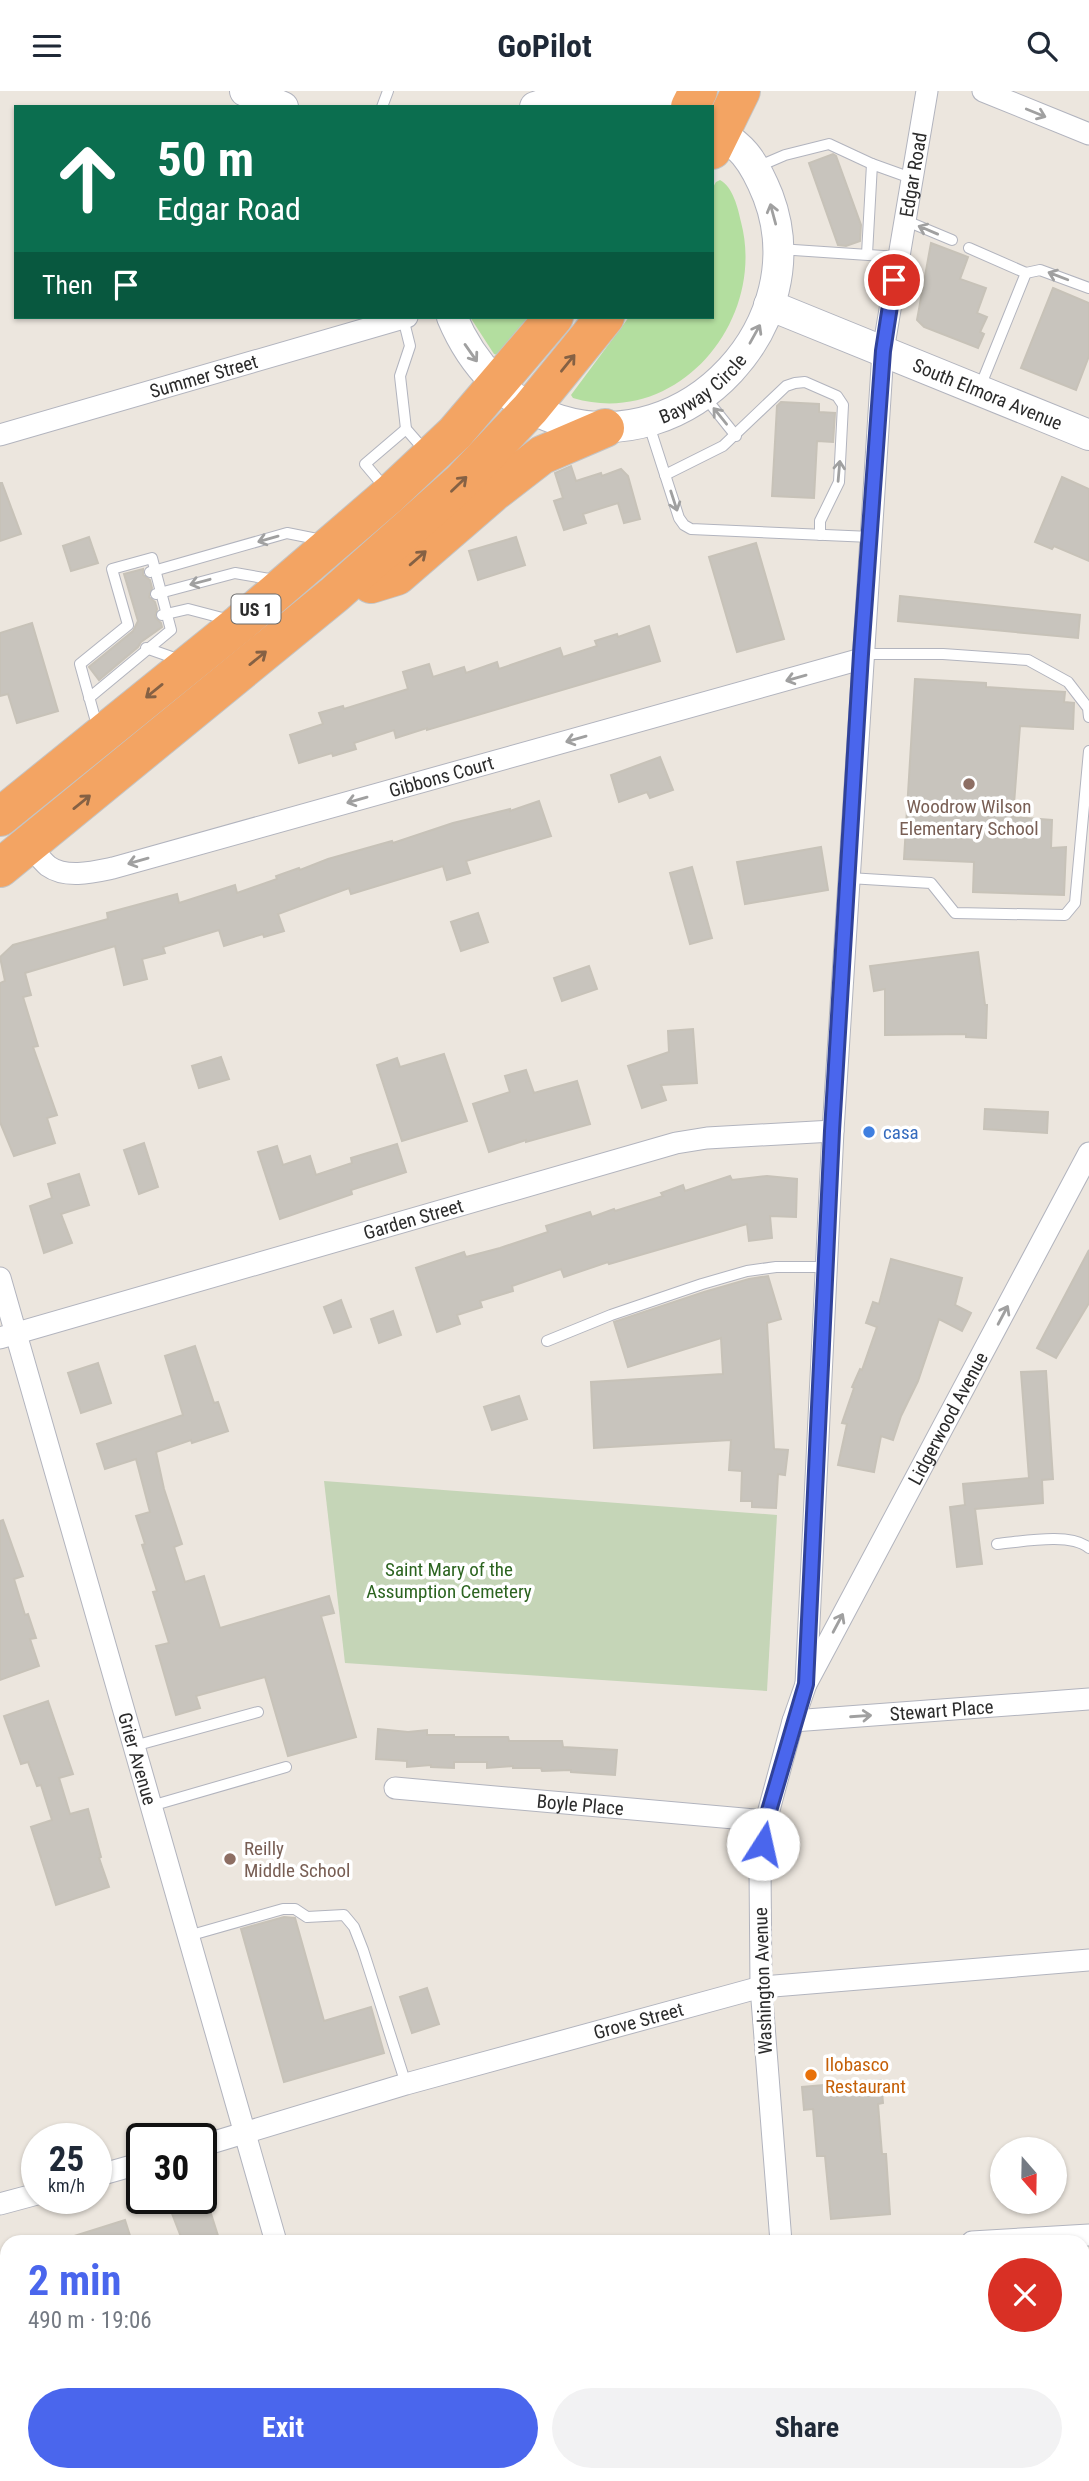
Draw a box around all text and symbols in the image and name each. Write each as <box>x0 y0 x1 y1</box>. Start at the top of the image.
icon: menu <box>28 27 66 65</box>
text: GoPilot <box>497 27 592 65</box>
icon: search <box>1023 27 1061 65</box>
one-way arrow <box>1024 107 1046 120</box>
text: 50 m <box>157 131 254 188</box>
street label: Edgar Road <box>894 131 931 219</box>
icon: ahead <box>42 133 133 224</box>
text: Edgar Road <box>157 190 301 228</box>
one-way arrow <box>766 203 779 225</box>
one-way arrow <box>918 223 939 236</box>
pin <box>864 250 924 310</box>
icon: arrive <box>875 261 913 299</box>
icon: arrive <box>107 266 145 304</box>
one-way arrow <box>1047 269 1069 282</box>
text: Then <box>42 270 93 300</box>
one-way arrow <box>748 325 762 345</box>
one-way arrow <box>464 343 478 362</box>
street label: Summer Street <box>147 349 260 403</box>
street label: Bayway Circle <box>656 349 751 428</box>
street label: South Elmora Avenue <box>910 353 1066 434</box>
one-way arrow <box>560 355 575 373</box>
one-way arrow <box>712 407 728 425</box>
one-way arrow <box>833 460 846 483</box>
one-way arrow <box>450 475 467 492</box>
one-way arrow <box>669 490 681 512</box>
one-way arrow <box>258 533 280 546</box>
one-way arrow <box>409 550 427 566</box>
one-way arrow <box>190 577 212 590</box>
road number: US 1 <box>232 595 280 623</box>
one-way arrow <box>248 650 266 665</box>
one-way arrow <box>785 672 807 685</box>
one-way arrow <box>146 683 164 699</box>
one-way arrow <box>566 733 588 746</box>
street label: Gibbons Court <box>386 751 496 802</box>
marker: Woodrow Wilson Elementary School <box>961 776 977 792</box>
one-way arrow <box>72 794 90 810</box>
one-way arrow <box>347 794 369 807</box>
place label: Woodrow Wilson Elementary School <box>899 795 1039 840</box>
one-way arrow <box>128 856 150 869</box>
place label: casa <box>883 1121 919 1144</box>
marker: casa <box>861 1124 877 1140</box>
street label: Garden Street <box>361 1194 466 1244</box>
one-way arrow <box>996 1305 1010 1325</box>
street label: Lidgerwood Avenue <box>903 1348 992 1489</box>
park label: Saint Mary of the Assumption Cemetery <box>366 1558 532 1603</box>
one-way arrow <box>832 1614 846 1634</box>
street label: Stewart Place <box>889 1695 994 1725</box>
one-way arrow <box>849 1709 872 1722</box>
street label: Grier Avenue <box>113 1710 162 1808</box>
street label: Boyle Place <box>536 1789 625 1820</box>
position arrow <box>726 1807 800 1881</box>
place label: Reilly Middle School <box>244 1837 350 1882</box>
marker: Reilly Middle School <box>222 1851 238 1867</box>
street label: Washington Avenue <box>749 1907 777 2055</box>
street label: Grove Street <box>591 1997 686 2044</box>
place label: Ilobasco Restaurant <box>825 2053 906 2098</box>
marker: Ilobasco Restaurant <box>803 2067 819 2083</box>
speed limit sign: 30 <box>126 2123 217 2214</box>
north arrow <box>990 2137 1068 2214</box>
map controls <box>990 2137 1067 2214</box>
text: 25 <box>49 2139 84 2180</box>
text: km/h <box>48 2175 85 2196</box>
text: 2 min <box>28 2256 121 2305</box>
button: close <box>988 2258 1062 2332</box>
text: 490 m · 19:06 <box>28 2307 152 2334</box>
button: Exit <box>28 2388 538 2468</box>
button: Share <box>552 2388 1062 2468</box>

